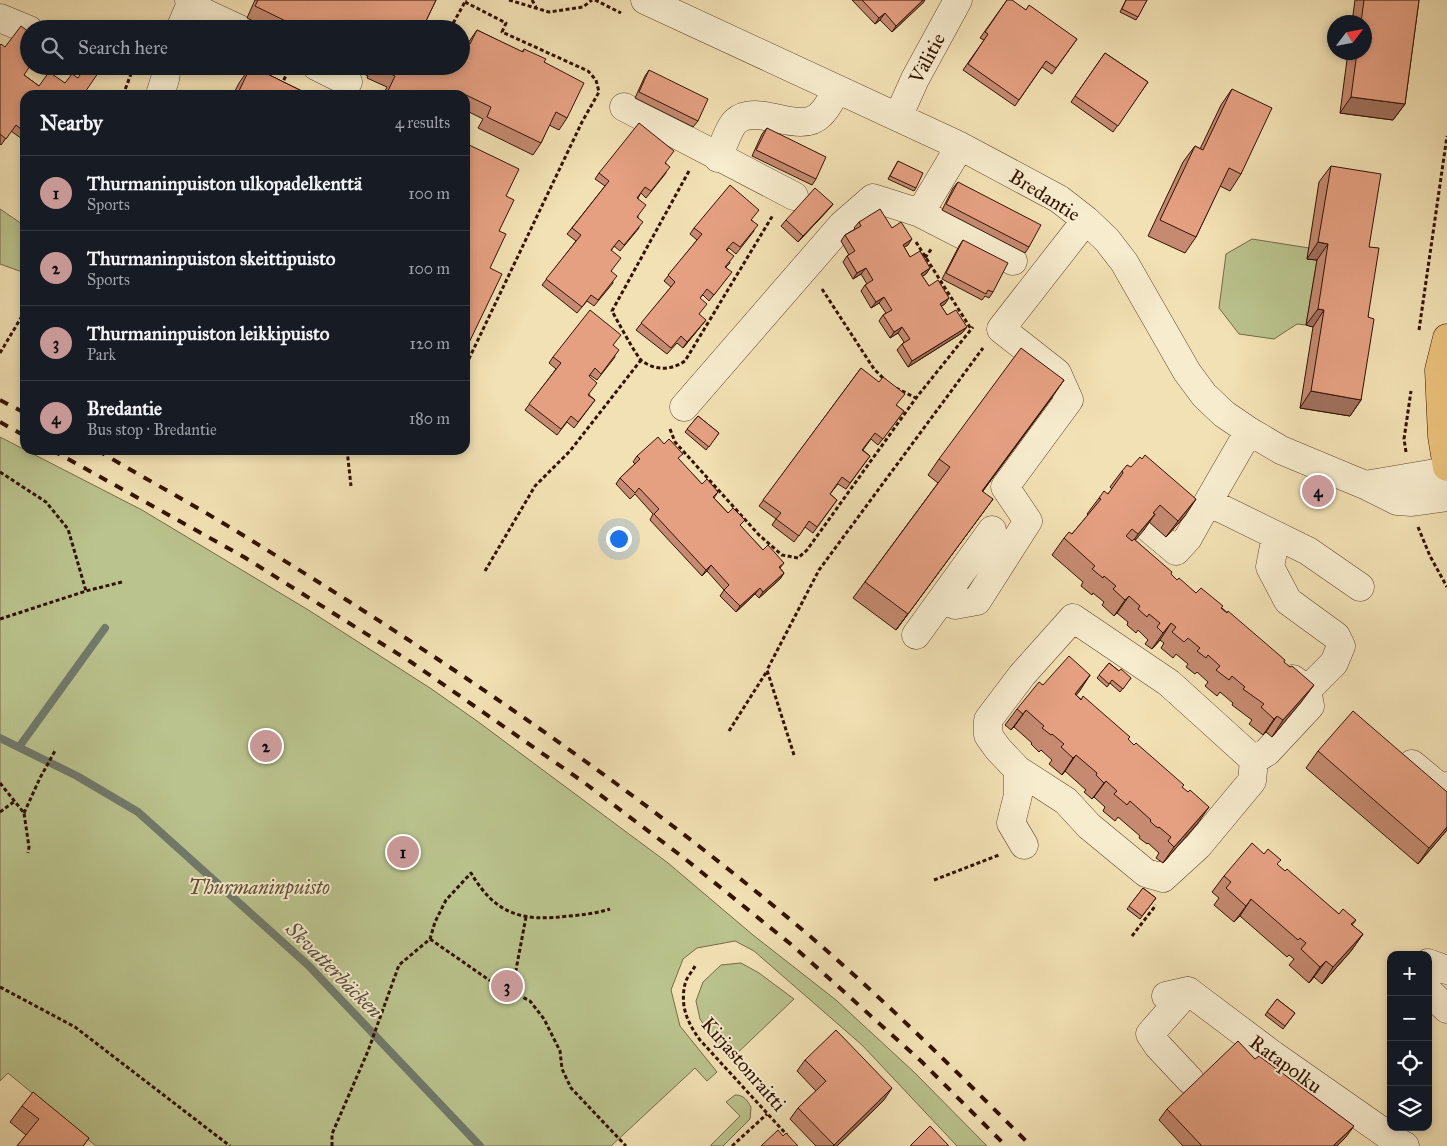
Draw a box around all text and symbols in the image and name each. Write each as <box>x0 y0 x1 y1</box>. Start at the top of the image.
north arrow <box>1327 15 1372 60</box>
search box <box>20 20 470 75</box>
street label: Välitie <box>903 29 950 88</box>
icon: search <box>38 34 66 62</box>
text: Search here <box>78 36 168 59</box>
text: Nearby <box>40 110 103 136</box>
text: 4 results <box>395 113 450 132</box>
street label: Bredantie <box>1005 164 1085 226</box>
text: Thurmaninpuiston ulkopadelkenttä <box>87 172 362 195</box>
text: 1 <box>53 184 59 203</box>
text: 100 m <box>408 184 450 203</box>
text: Sports <box>87 195 130 214</box>
text: Thurmaninpuiston skeittipuisto <box>87 247 336 270</box>
text: 2 <box>52 259 60 278</box>
text: 100 m <box>408 259 450 278</box>
text: Sports <box>87 270 130 289</box>
text: Thurmaninpuiston leikkipuisto <box>87 322 329 345</box>
text: 3 <box>53 334 59 353</box>
text: 120 m <box>410 334 450 353</box>
text: Park <box>87 345 116 364</box>
text: Bredantie <box>87 397 162 420</box>
text: 4 <box>52 409 60 428</box>
text: 180 m <box>409 409 450 428</box>
text: Bus stop · Bredantie <box>87 420 217 439</box>
pin: 4 <box>1302 472 1334 510</box>
your location <box>606 526 632 552</box>
pin: 2 <box>250 727 282 765</box>
pin: 1 <box>387 833 419 871</box>
park label: Thurmaninpuisto <box>188 875 330 900</box>
water label: Skvatterbäcken <box>279 915 388 1024</box>
map controls <box>1387 951 1432 1131</box>
button: + <box>1387 951 1432 996</box>
pin: 3 <box>491 967 523 1005</box>
button: − <box>1387 996 1432 1041</box>
street label: Kirjastonraitti <box>697 1012 792 1116</box>
street label: Ratapolku <box>1245 1030 1327 1098</box>
button: locate <box>1387 1041 1432 1086</box>
button: layers <box>1387 1086 1432 1131</box>

